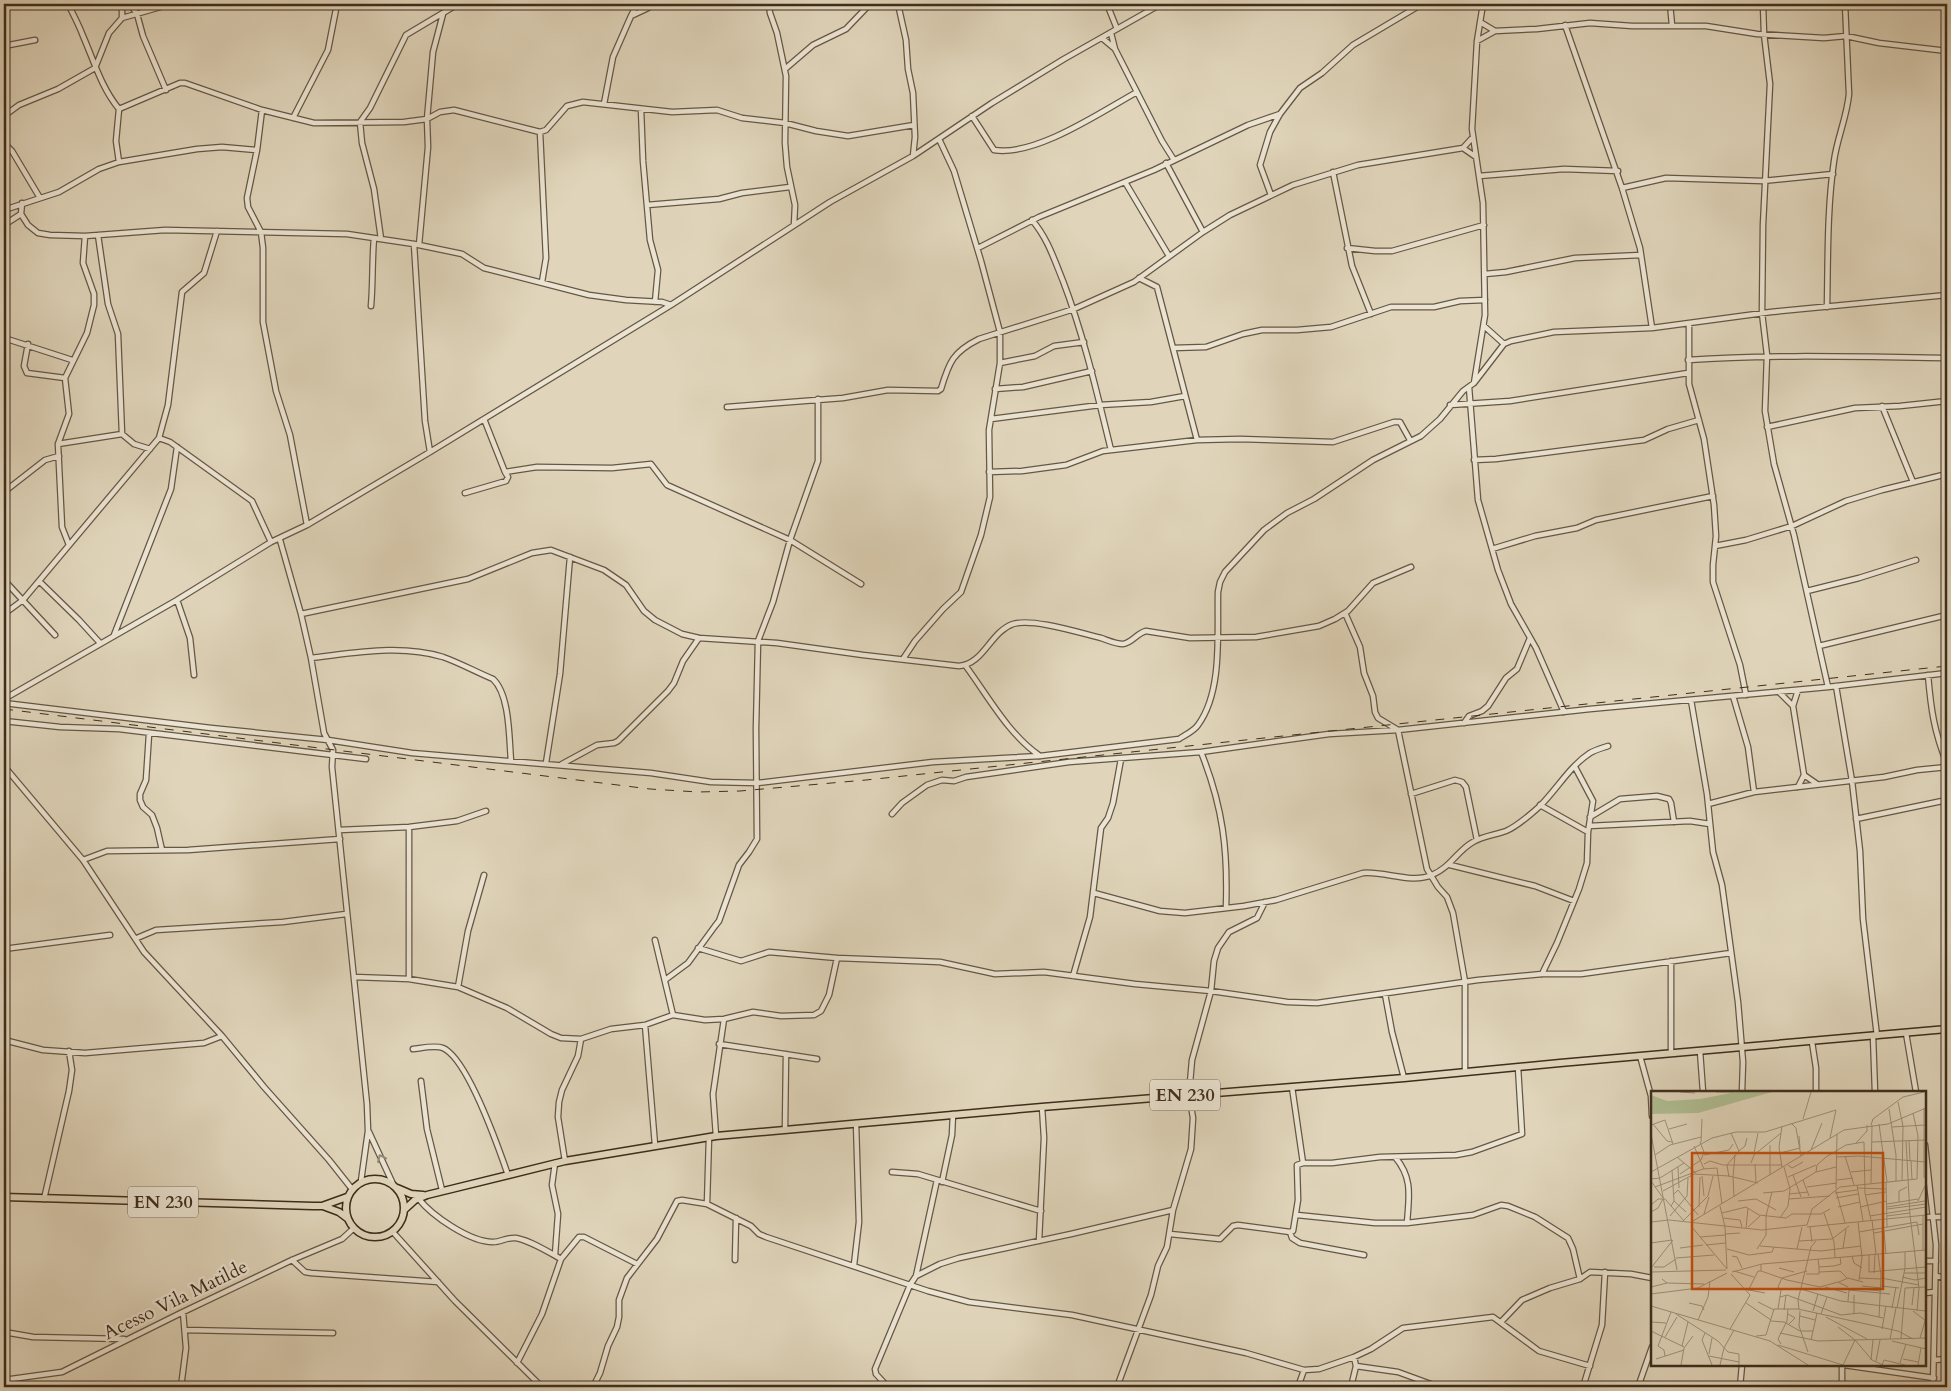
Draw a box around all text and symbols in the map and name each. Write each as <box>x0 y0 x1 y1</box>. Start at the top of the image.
road number: EN 230 <box>1150 1080 1220 1110</box>
inset map <box>1651 1091 1926 1366</box>
one-way arrow <box>376 1154 387 1163</box>
road number: EN 230 <box>128 1186 198 1218</box>
street label: Acesso Vila Matilde <box>99 1254 252 1346</box>

